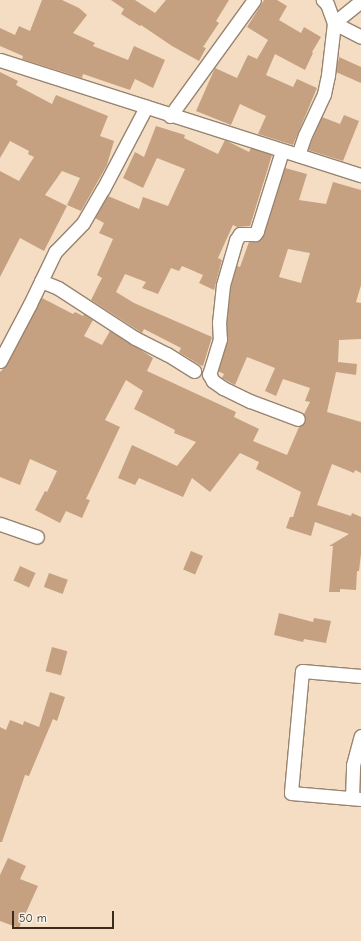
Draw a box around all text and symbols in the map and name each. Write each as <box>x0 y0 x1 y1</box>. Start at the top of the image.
scale bar <box>14 903 116 929</box>
text: 50 m <box>19 911 47 925</box>

